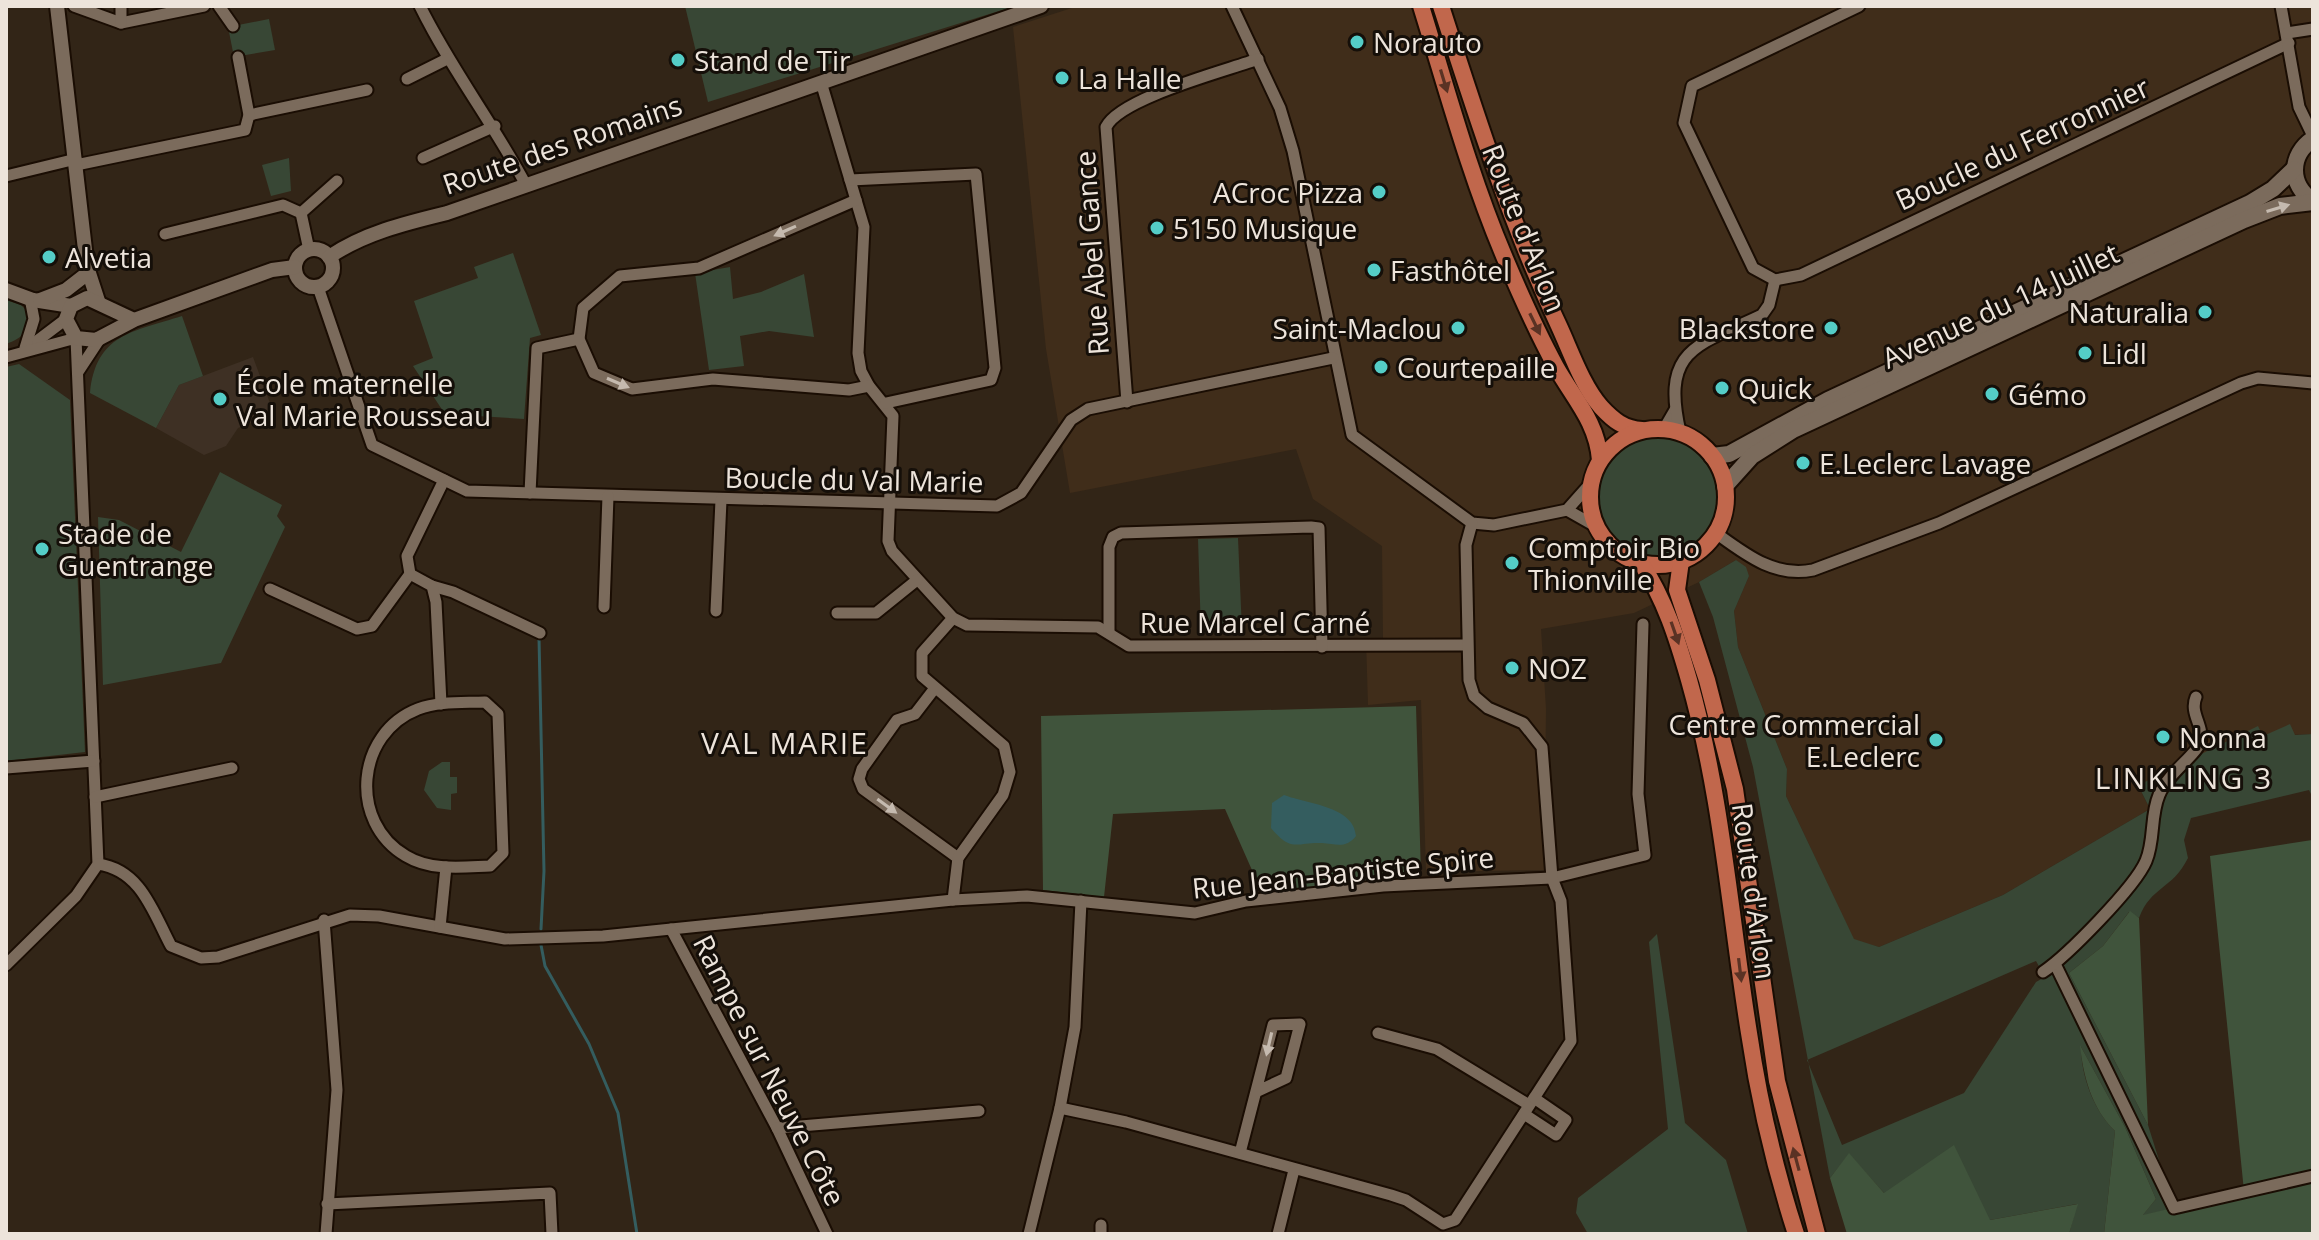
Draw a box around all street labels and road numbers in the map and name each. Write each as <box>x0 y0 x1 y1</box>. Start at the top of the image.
street label: Boucle du Ferronnier <box>1889 67 2155 218</box>
street label: Route des Romains <box>437 85 687 203</box>
street label: Route d'Arlon <box>1474 138 1576 318</box>
street label: Rue Abel Gance <box>1065 150 1117 356</box>
street label: Avenue du 14 Juillet <box>1875 233 2125 377</box>
street label: Boucle du Val Marie <box>724 458 984 500</box>
street label: Rue Marcel Carné <box>1140 603 1370 641</box>
street label: Route d'Arlon <box>1724 800 1786 982</box>
street label: Rue Jean-Baptiste Spire <box>1190 837 1496 907</box>
street label: Rampe sur Neuve Côte <box>685 928 855 1212</box>

